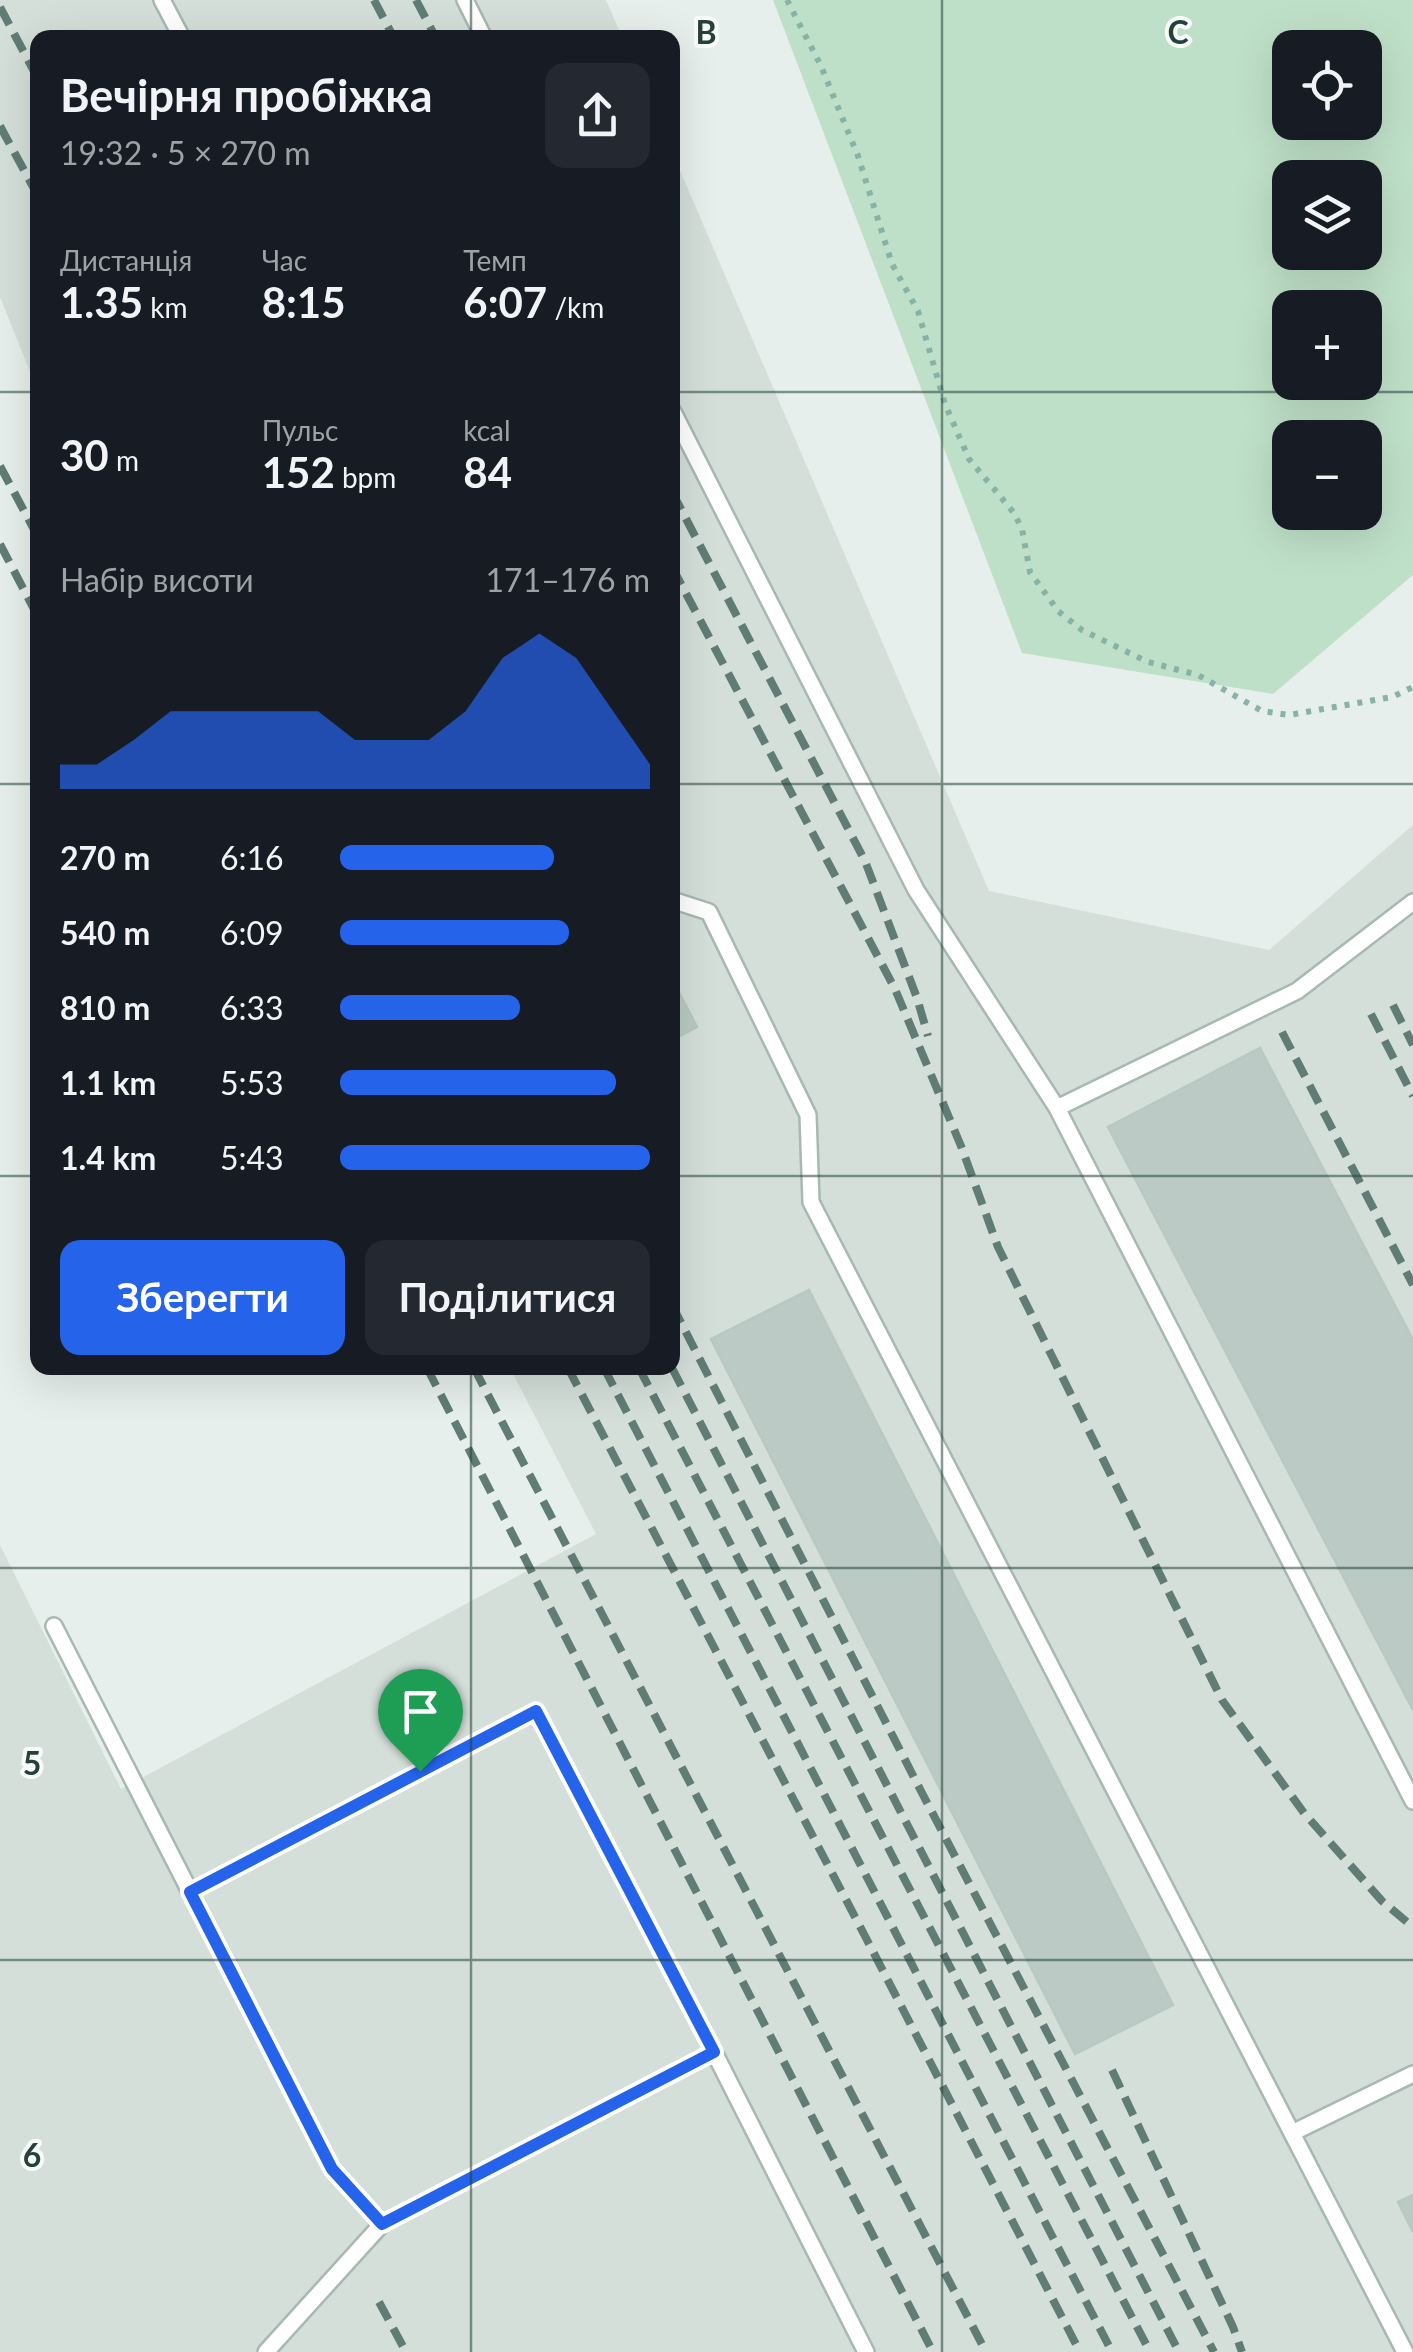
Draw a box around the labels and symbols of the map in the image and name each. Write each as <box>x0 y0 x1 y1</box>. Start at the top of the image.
text: B <box>695 12 717 51</box>
text: C <box>1167 12 1189 51</box>
pin <box>378 1669 463 1772</box>
text: 5 <box>23 1743 41 1782</box>
text: 6 <box>23 2135 41 2174</box>

